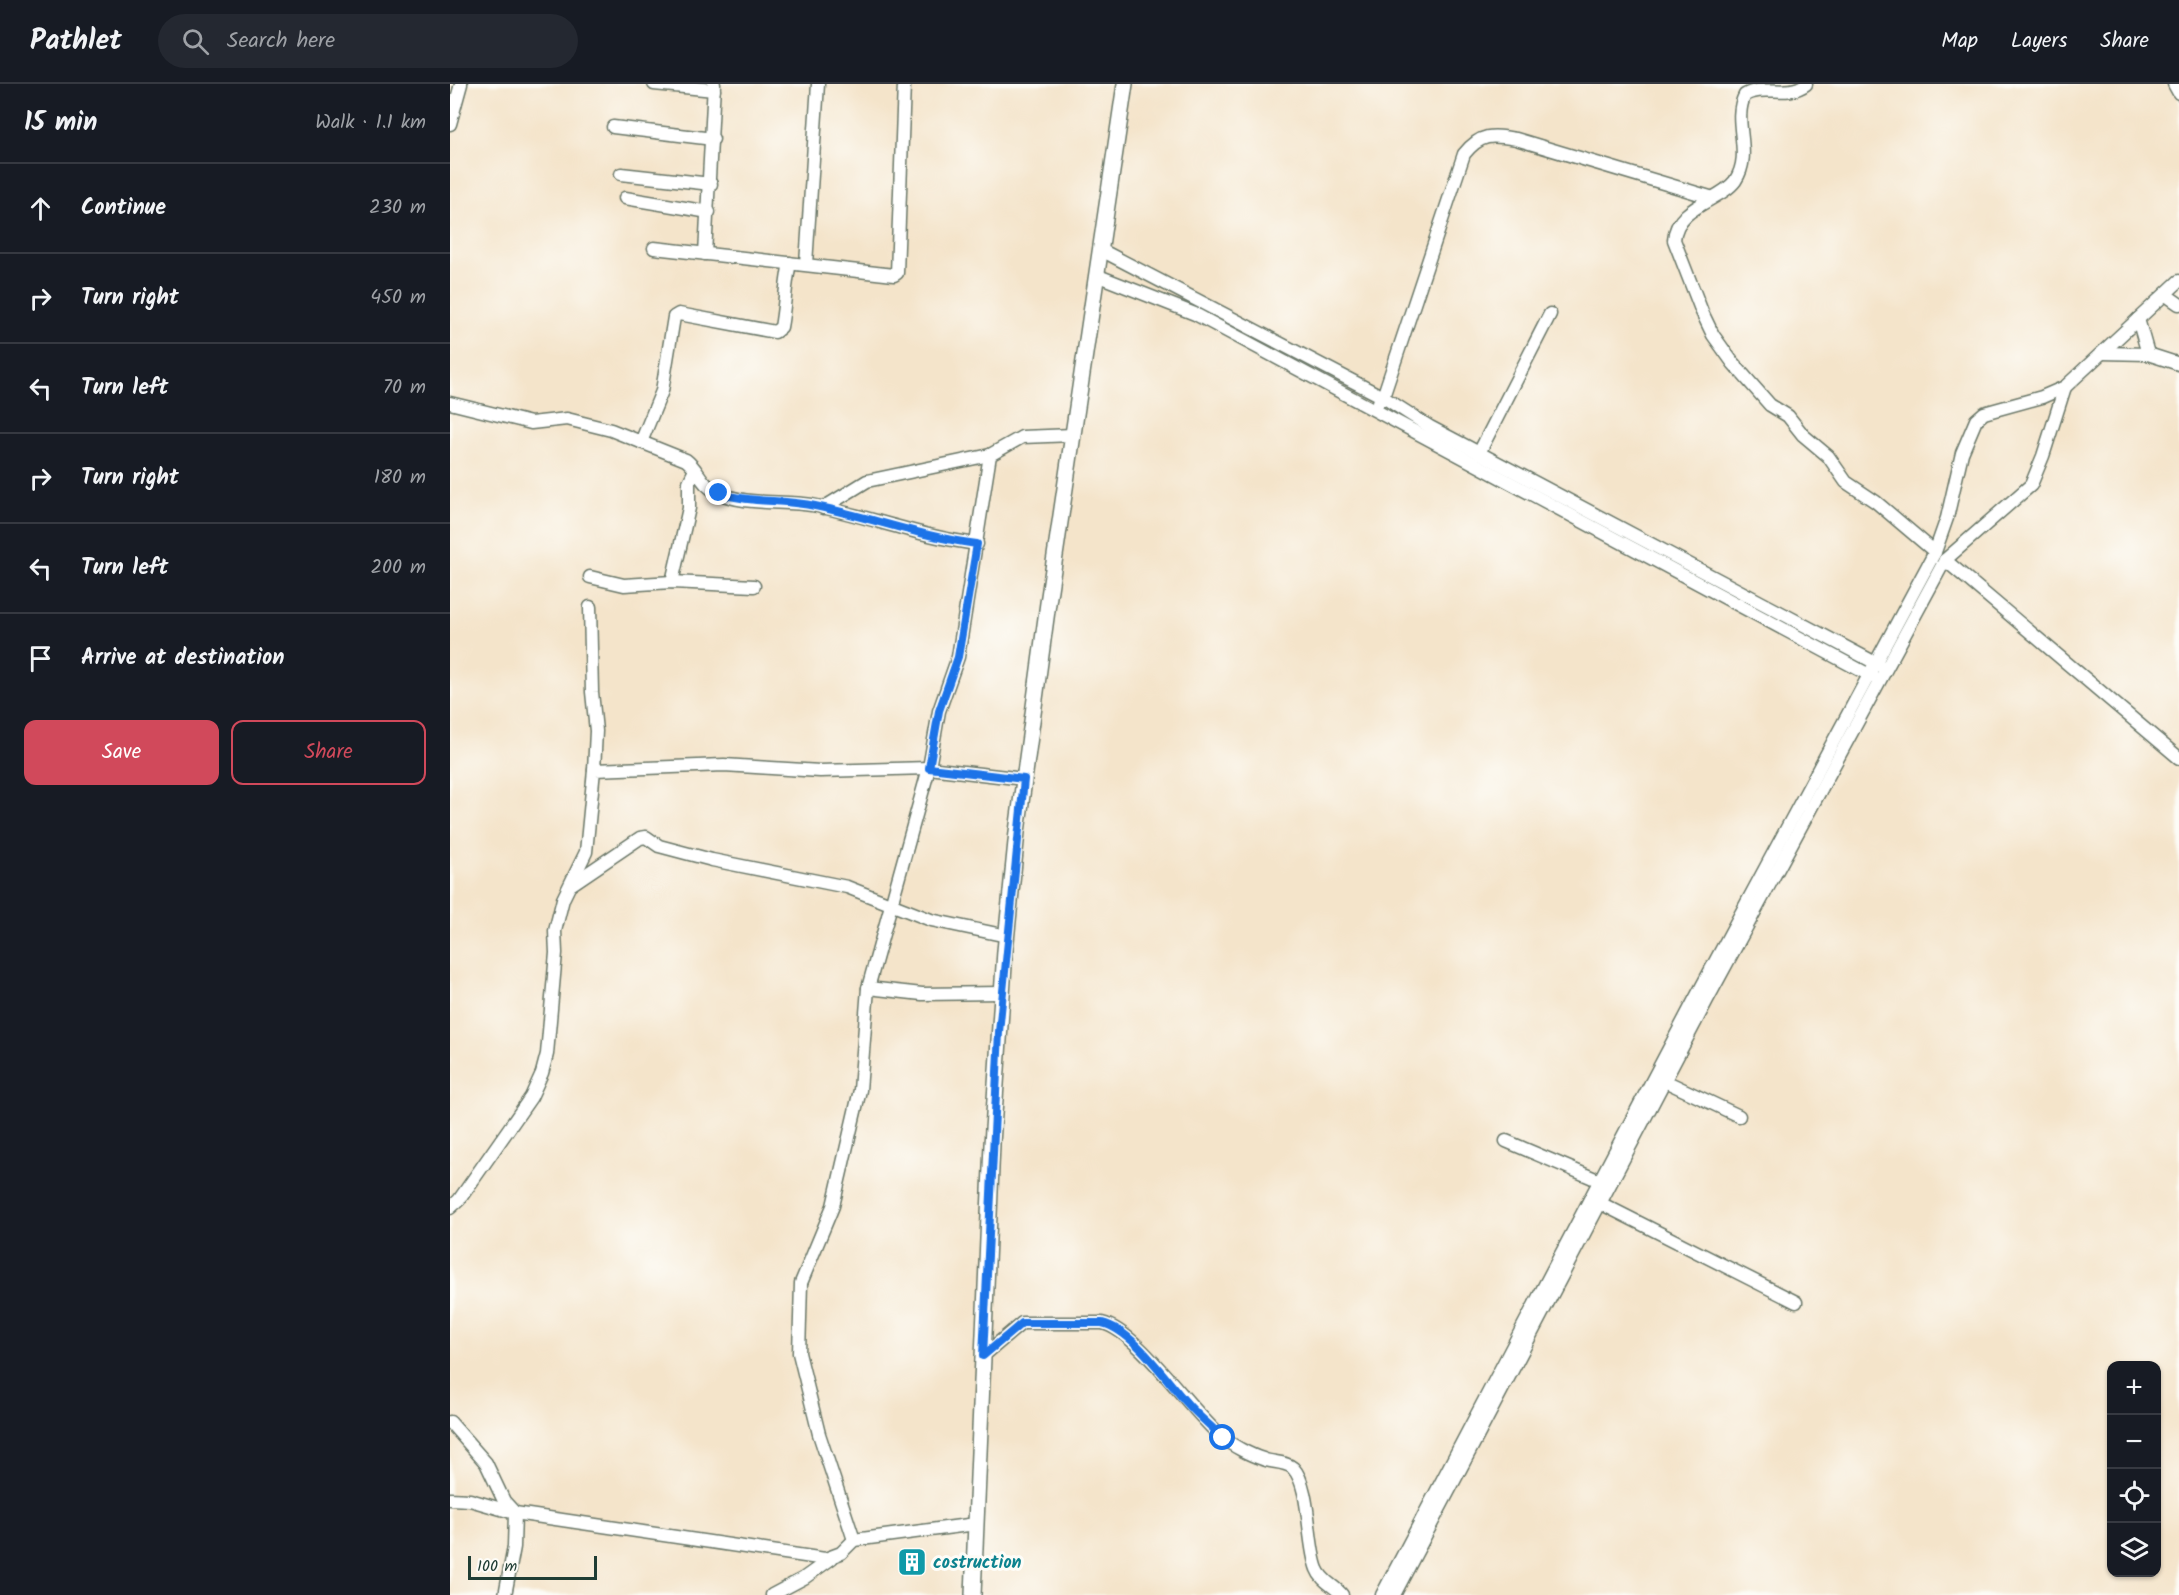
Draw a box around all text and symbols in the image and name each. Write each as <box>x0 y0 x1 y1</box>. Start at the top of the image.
search box <box>158 14 578 68</box>
text: Pathlet <box>30 19 122 64</box>
text: Search here <box>227 24 335 59</box>
icon: search <box>179 25 212 58</box>
text: Map <box>1941 25 1978 58</box>
text: Layers <box>2011 25 2067 58</box>
text: Share <box>2100 25 2149 58</box>
text: 15 min <box>24 102 97 144</box>
text: Walk · 1.1 km <box>315 107 426 139</box>
text: Continue <box>81 191 166 226</box>
icon: ahead <box>24 192 57 225</box>
text: 230 m <box>369 192 426 224</box>
text: Turn right <box>81 281 179 316</box>
icon: right <box>24 282 57 315</box>
text: 450 m <box>370 282 426 314</box>
text: Turn left <box>81 371 168 406</box>
icon: left <box>24 372 57 405</box>
text: 70 m <box>383 372 426 404</box>
text: Turn right <box>81 461 179 496</box>
icon: right <box>24 462 57 495</box>
text: 180 m <box>374 462 426 494</box>
route end <box>705 479 731 505</box>
text: Turn left <box>81 551 168 586</box>
icon: left <box>24 552 57 585</box>
text: 200 m <box>370 552 426 584</box>
text: Arrive at destination <box>81 641 284 676</box>
icon: arrive <box>24 642 57 675</box>
button: Save <box>24 720 219 785</box>
button: Share <box>231 720 426 785</box>
map controls <box>2107 1361 2161 1577</box>
button: + <box>2107 1361 2161 1415</box>
button: − <box>2107 1415 2161 1469</box>
route start <box>1209 1424 1235 1450</box>
button: locate <box>2107 1469 2161 1523</box>
button: layers <box>2107 1523 2161 1577</box>
building icon: costruction <box>896 1546 928 1578</box>
place label: costruction <box>933 1549 1022 1578</box>
scale bar <box>468 1553 597 1580</box>
text: 100 m <box>477 1554 517 1579</box>

